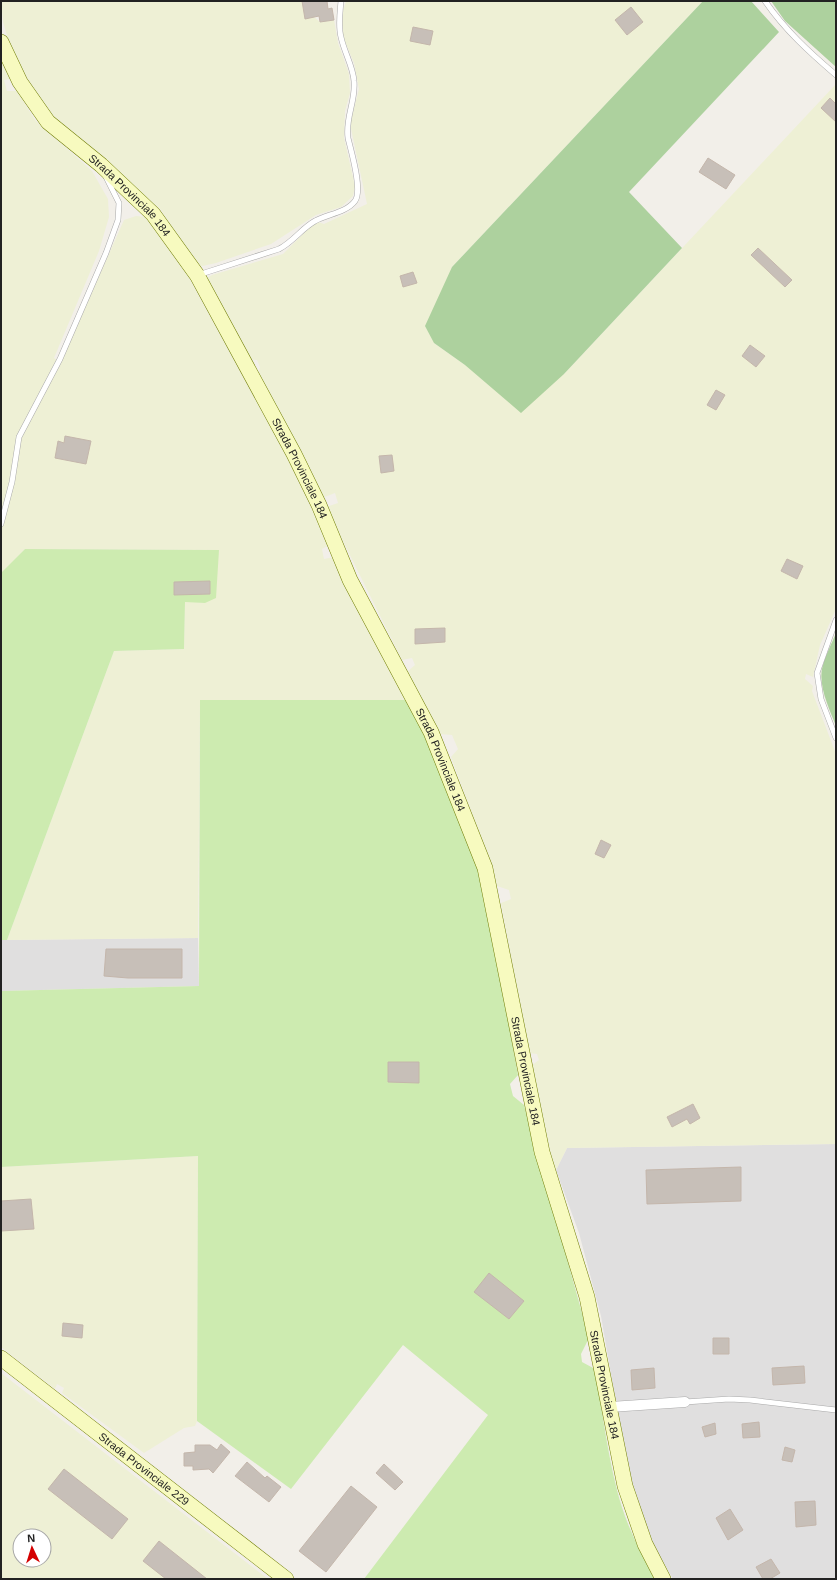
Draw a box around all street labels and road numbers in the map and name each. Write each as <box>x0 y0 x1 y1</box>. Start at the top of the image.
street label: Strada Provinciale 184 <box>87 152 173 238</box>
street label: Strada Provinciale 184 <box>270 416 330 520</box>
street label: Strada Provinciale 184 <box>413 706 468 813</box>
street label: Strada Provinciale 184 <box>509 1015 542 1126</box>
street label: Strada Provinciale 184 <box>588 1329 621 1440</box>
street label: Strada Provinciale 229 <box>97 1430 192 1508</box>

